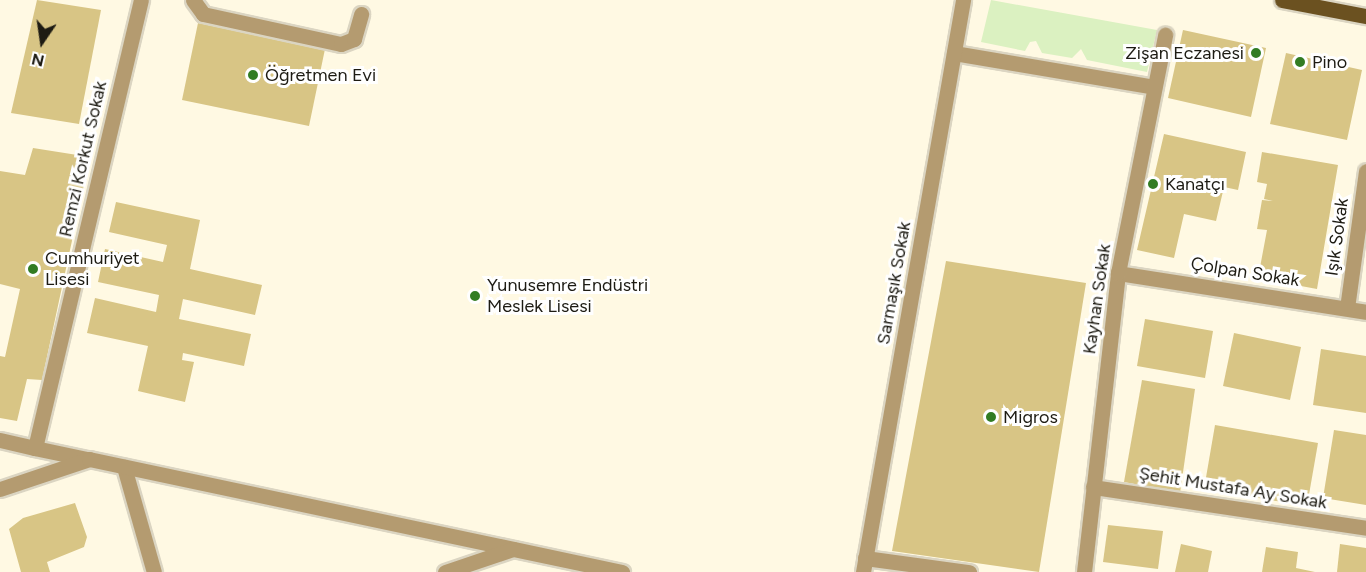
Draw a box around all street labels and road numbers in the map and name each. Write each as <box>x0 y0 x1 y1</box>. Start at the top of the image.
street label: Remzi Korkut Sokak <box>55 79 111 239</box>
street label: Işık Sokak <box>1321 197 1353 277</box>
street label: Sarmaşık Sokak <box>873 220 915 346</box>
street label: Kayhan Sokak <box>1079 243 1115 355</box>
street label: Çolpan Sokak <box>1189 253 1301 291</box>
street label: Şehit Mustafa Ay Sokak <box>1137 462 1329 514</box>

